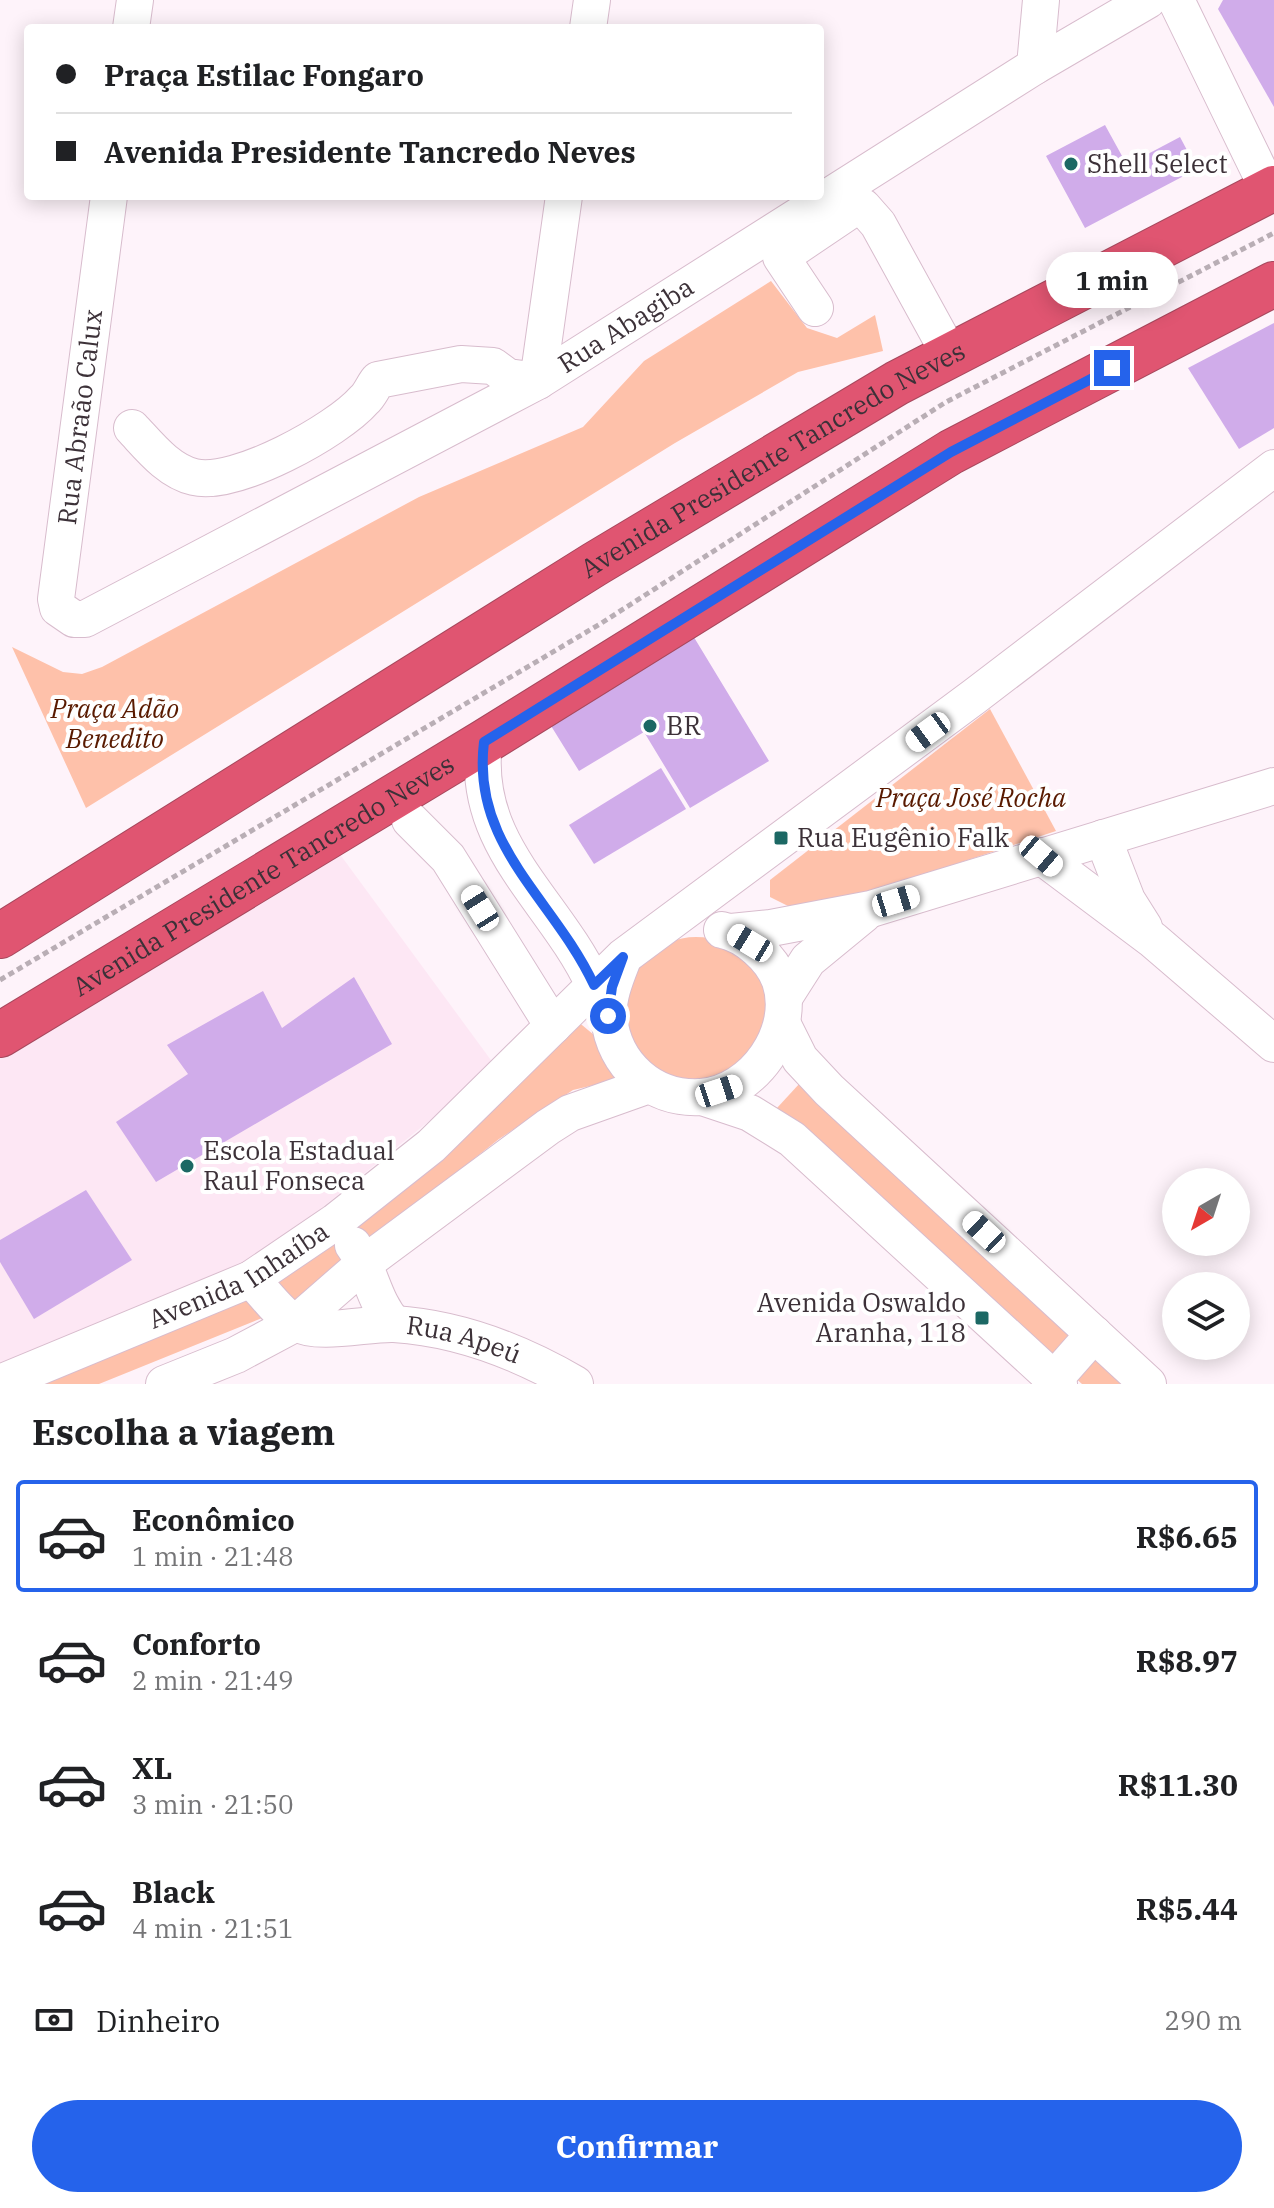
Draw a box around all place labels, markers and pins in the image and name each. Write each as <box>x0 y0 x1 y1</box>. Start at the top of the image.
place label: Shell Select <box>1087 146 1228 180</box>
marker: Shell Select <box>1062 155 1080 173</box>
place label: BR <box>666 708 701 742</box>
marker: BR <box>641 717 659 735</box>
place label: Rua Eugênio Falk <box>797 820 1009 854</box>
marker: Rua Eugênio Falk <box>772 829 790 847</box>
place label: Escola Estadual Raul Fonseca <box>203 1133 395 1197</box>
marker: Escola Estadual Raul Fonseca <box>178 1157 196 1175</box>
place label: Avenida Oswaldo Aranha, 118 <box>757 1285 966 1349</box>
marker: Avenida Oswaldo Aranha, 118 <box>973 1309 991 1327</box>

